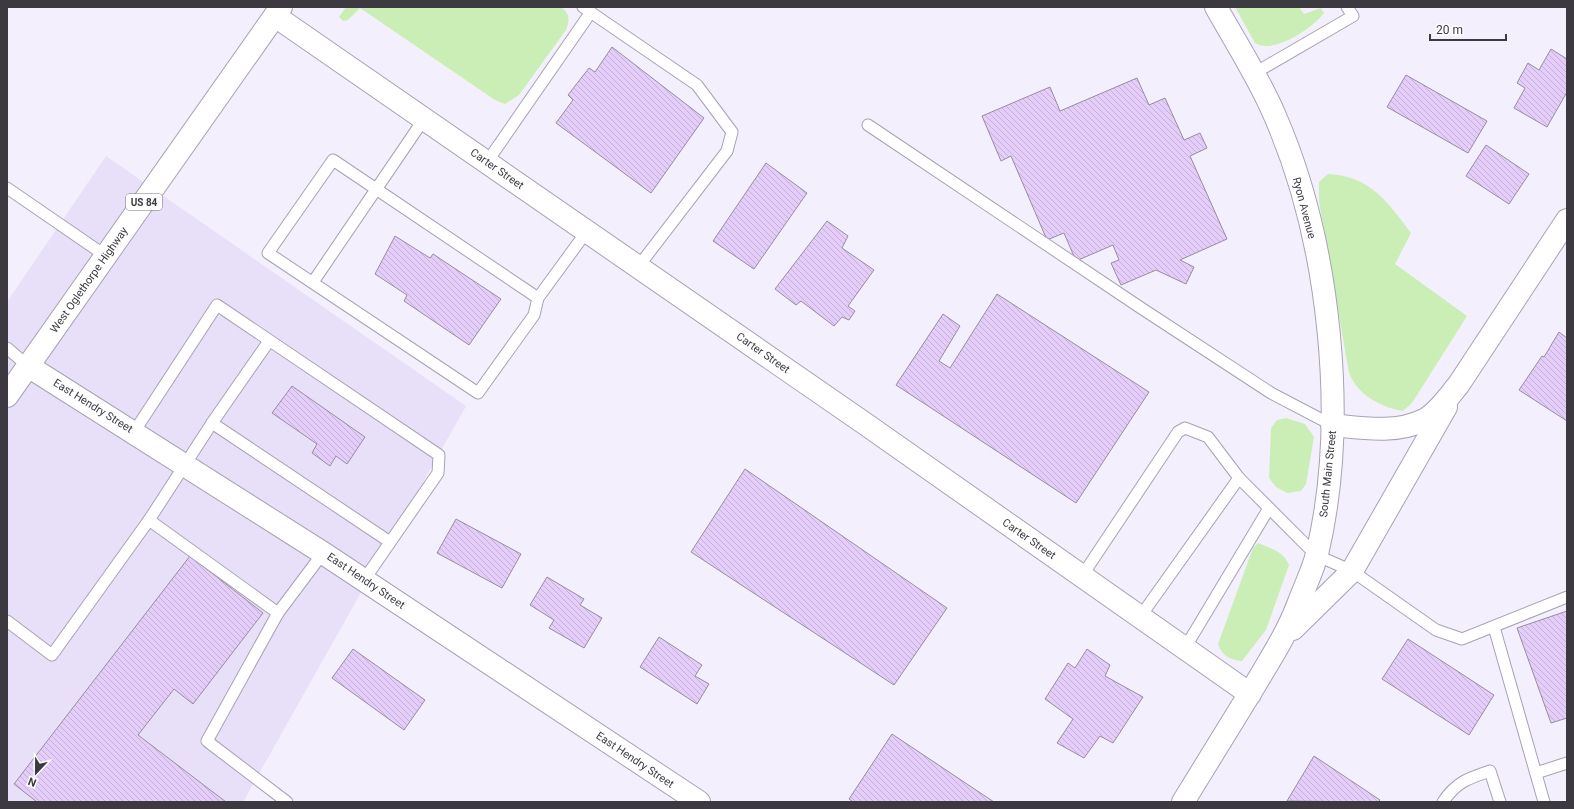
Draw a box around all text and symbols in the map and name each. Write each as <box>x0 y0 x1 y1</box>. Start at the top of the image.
scale bar <box>1430 16 1506 42</box>
text: 20 m <box>1436 23 1463 37</box>
street label: Carter Street <box>468 146 526 192</box>
street label: Ryon Avenue <box>1290 176 1318 240</box>
road number: US 84 <box>126 194 162 210</box>
street label: West Oglethorpe Highway <box>47 224 131 335</box>
street label: Carter Street <box>734 330 792 376</box>
street label: East Hendry Street <box>51 376 135 436</box>
street label: South Main Street <box>1317 429 1339 518</box>
street label: Carter Street <box>1000 516 1058 562</box>
street label: East Hendry Street <box>325 550 408 612</box>
street label: East Hendry Street <box>594 729 677 791</box>
north arrow <box>16 753 56 793</box>
text: N <box>26 774 38 789</box>

